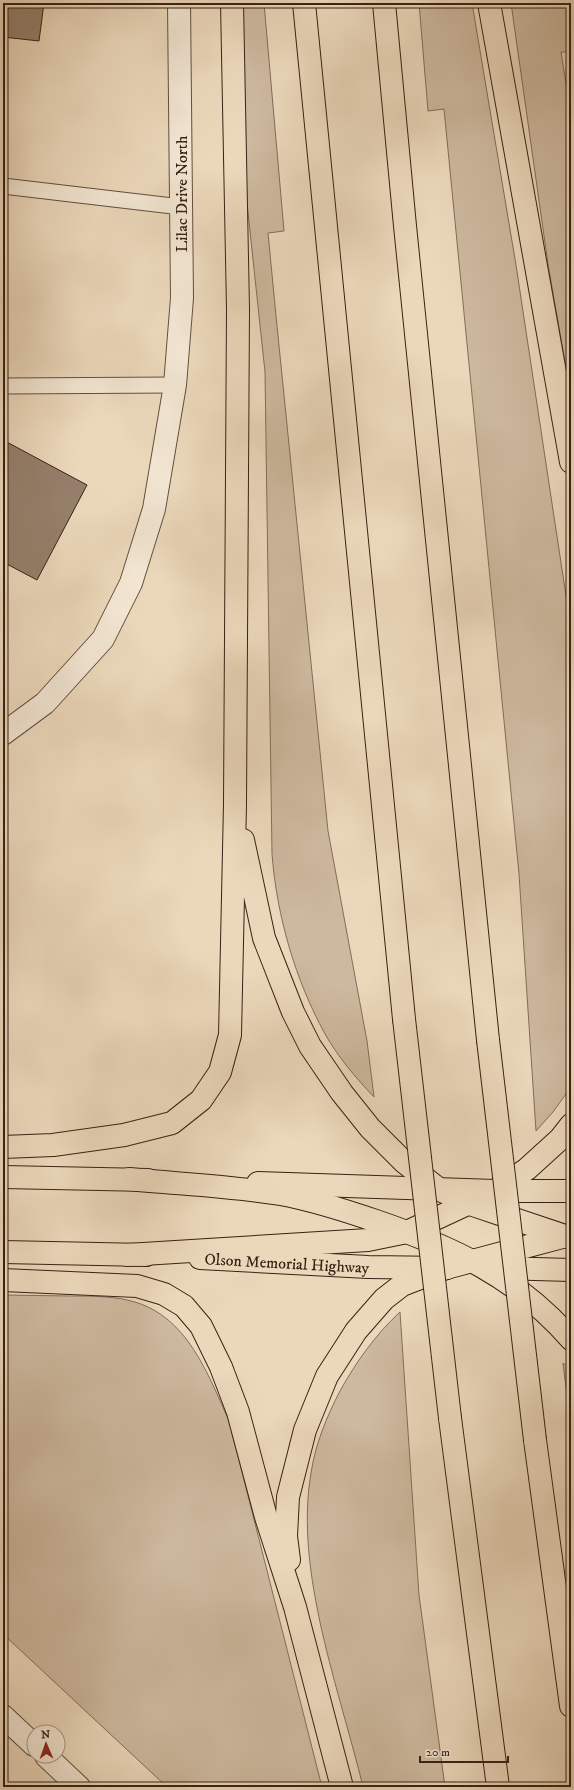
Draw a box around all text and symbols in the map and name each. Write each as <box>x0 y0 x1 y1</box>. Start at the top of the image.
street label: Lilac Drive North <box>172 135 192 252</box>
street label: Olson Memorial Highway <box>204 1249 370 1278</box>
north arrow <box>26 1724 66 1764</box>
text: N <box>41 1728 50 1742</box>
scale bar <box>420 1738 508 1764</box>
text: 20 m <box>426 1745 450 1760</box>

